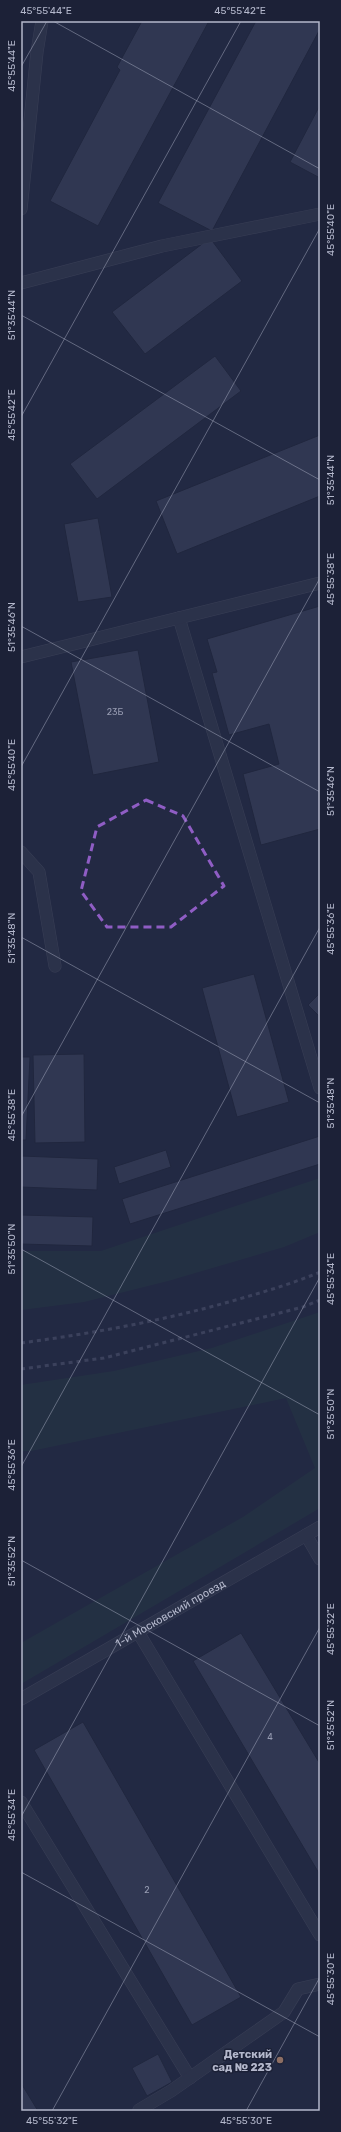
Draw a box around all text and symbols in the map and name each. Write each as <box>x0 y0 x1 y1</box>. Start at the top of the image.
text: 45°55'44"E <box>20 5 72 17</box>
text: 45°55'42"E <box>214 5 266 17</box>
text: 45°55'44"E <box>6 40 18 92</box>
text: 45°55'40"E <box>325 204 337 256</box>
text: 51°35'44"N <box>6 290 18 340</box>
text: 45°55'42"E <box>6 389 18 441</box>
text: 51°35'44"N <box>325 455 337 505</box>
text: 45°55'38"E <box>325 553 337 605</box>
text: 51°35'46"N <box>6 602 18 652</box>
house number: 23Б <box>107 707 123 717</box>
text: 45°55'40"E <box>6 739 18 791</box>
text: 51°35'46"N <box>325 766 337 816</box>
text: 45°55'36"E <box>325 903 337 955</box>
text: 51°35'48"N <box>6 913 18 963</box>
text: 51°35'48"N <box>325 1078 337 1128</box>
text: 45°55'38"E <box>6 1089 18 1141</box>
text: 51°35'50"N <box>6 1223 18 1275</box>
text: 45°55'34"E <box>325 1253 337 1305</box>
text: 51°35'50"N <box>325 1388 337 1440</box>
text: 45°55'36"E <box>6 1439 18 1491</box>
text: 51°35'52"N <box>6 1536 18 1586</box>
street label: 1-й Московский проезд <box>113 1576 228 1650</box>
text: 45°55'32"E <box>325 1603 337 1655</box>
text: 51°35'52"N <box>325 1700 337 1750</box>
house number: 4 <box>267 1732 273 1742</box>
text: 45°55'34"E <box>6 1789 18 1841</box>
house number: 2 <box>144 1885 150 1895</box>
text: 45°55'30"E <box>325 1953 337 2005</box>
place label: Детский сад № 223 <box>212 2048 272 2074</box>
marker: Детский сад № 223 <box>275 2055 285 2065</box>
text: 45°55'32"E <box>26 2115 78 2127</box>
text: 45°55'30"E <box>220 2115 272 2127</box>

